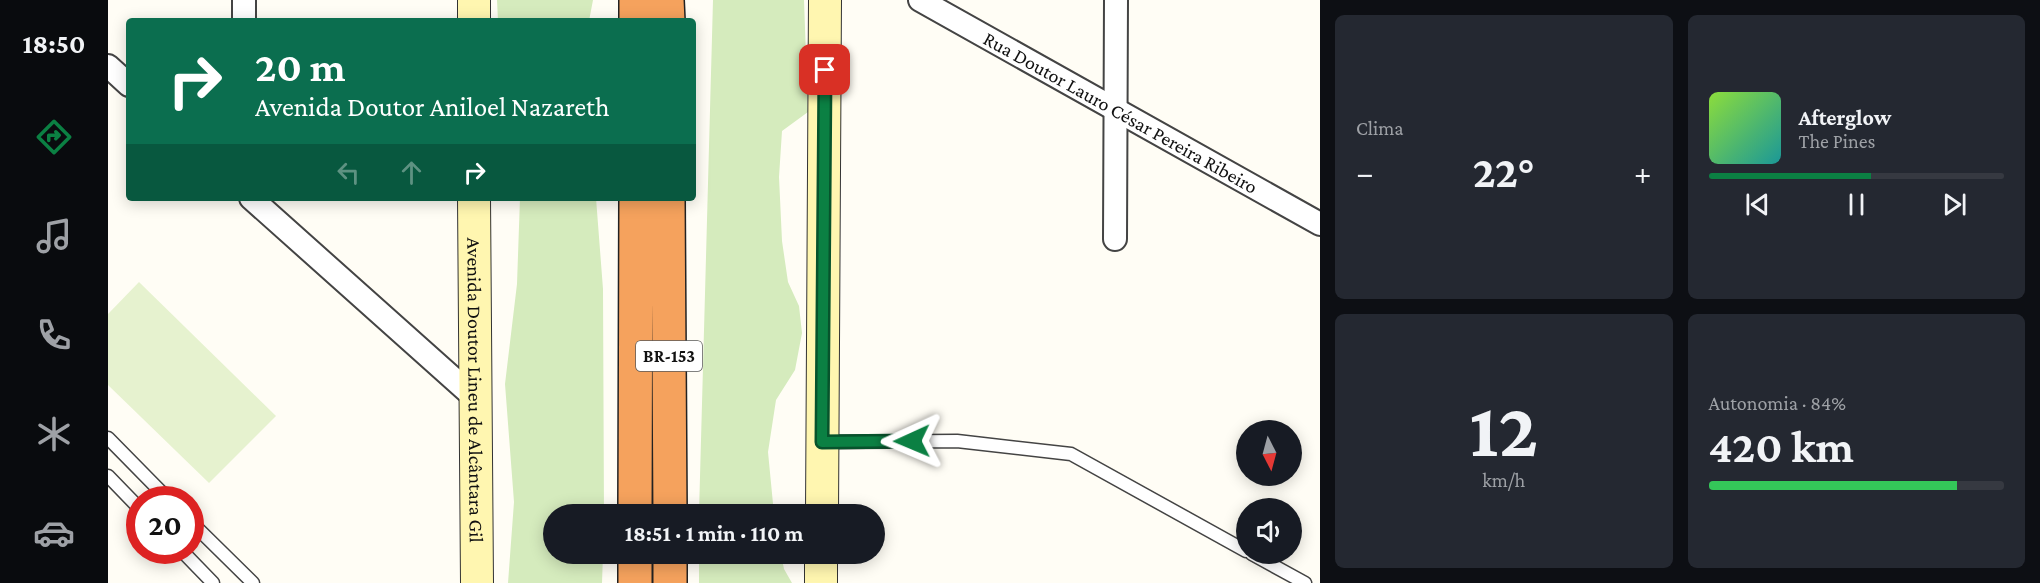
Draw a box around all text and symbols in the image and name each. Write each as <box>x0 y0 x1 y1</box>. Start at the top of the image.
street label: Rua Doutor Lauro César Pereira Ribeiro <box>980 27 1262 198</box>
text: 18:50 <box>23 29 85 59</box>
icon: right <box>156 42 234 120</box>
text: 20 m <box>255 43 346 90</box>
pin <box>799 44 850 95</box>
icon: arrive <box>808 53 841 86</box>
text: Avenida Doutor Aniloel Nazareth <box>255 92 609 122</box>
text: Afterglow <box>1799 105 1891 130</box>
icon: directions <box>33 116 75 158</box>
text: Clima <box>1356 117 1404 139</box>
text: The Pines <box>1799 130 1875 152</box>
text: 22° <box>1473 147 1535 197</box>
text: − <box>1356 154 1373 191</box>
text: + <box>1634 154 1652 191</box>
icon: left <box>332 156 365 189</box>
icon: ahead <box>395 156 428 189</box>
icon: right <box>458 156 491 189</box>
icon: previous <box>1741 188 1774 221</box>
icon: pause <box>1840 188 1873 221</box>
icon: next <box>1938 188 1971 221</box>
icon: music <box>33 215 75 257</box>
street label: Avenida Doutor Lineu de Alcântara Gil <box>463 237 488 543</box>
icon: phone <box>33 314 75 356</box>
road number: BR-153 <box>636 341 702 371</box>
text: 12 <box>1469 386 1538 473</box>
text: Autonomia · 84% <box>1709 392 1846 414</box>
position arrow <box>880 409 944 473</box>
icon: climate <box>33 413 75 455</box>
north arrow <box>1236 420 1302 486</box>
map controls <box>1236 420 1302 564</box>
text: 420 km <box>1709 422 1854 472</box>
text: km/h <box>1482 469 1525 491</box>
speed limit sign: 20 <box>126 486 204 564</box>
button: sound <box>1236 498 1302 564</box>
icon: car <box>33 512 75 554</box>
text: 18:51 · 1 min · 110 m <box>625 521 803 546</box>

